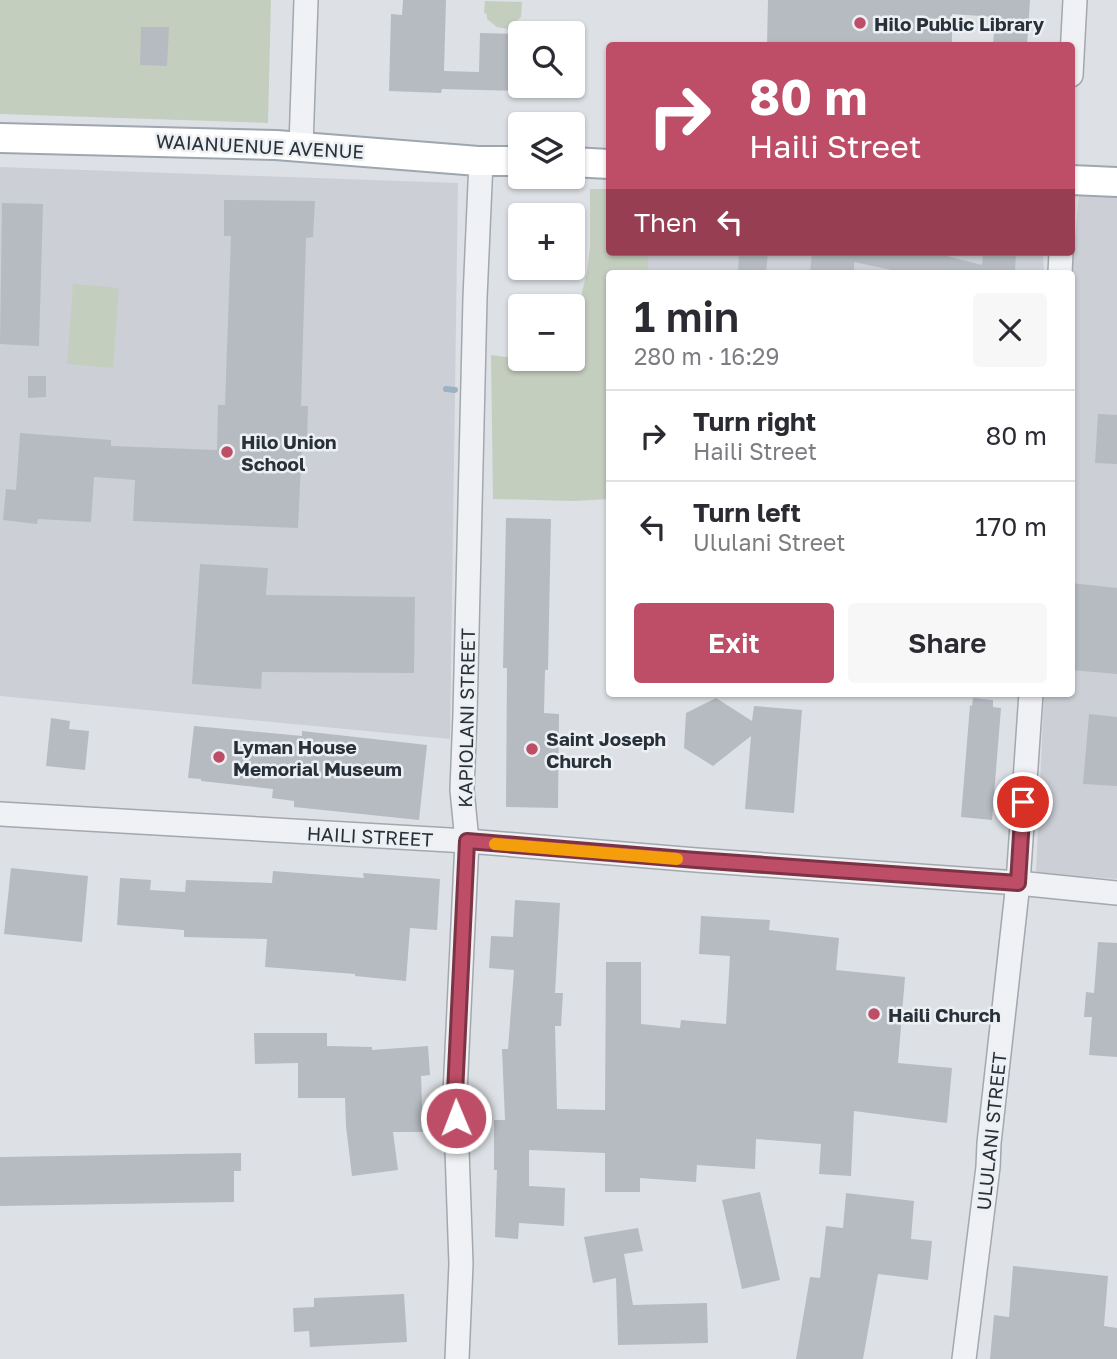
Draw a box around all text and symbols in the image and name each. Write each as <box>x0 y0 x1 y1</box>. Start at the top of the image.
place label: Hilo Public Library <box>874 12 1045 35</box>
marker: Hilo Public Library <box>852 15 868 31</box>
map controls <box>508 21 585 371</box>
button: search <box>508 21 585 98</box>
text: 80 m <box>749 67 867 126</box>
icon: right <box>634 70 725 161</box>
button: layers <box>508 112 585 189</box>
text: Haili Street <box>749 127 922 165</box>
street label: WAIANUENUE AVENUE <box>155 129 365 163</box>
button: + <box>508 203 585 280</box>
icon: left <box>711 203 749 241</box>
text: Then <box>634 207 697 238</box>
text: 1 min <box>634 291 739 341</box>
button: close <box>973 293 1047 367</box>
button: − <box>508 294 585 371</box>
text: 280 m · 16:29 <box>634 342 779 370</box>
text: Turn right <box>693 406 816 437</box>
icon: right <box>634 417 672 455</box>
text: 80 m <box>986 420 1047 451</box>
place label: Hilo Union School <box>241 430 337 475</box>
text: Haili Street <box>693 437 817 465</box>
marker: Hilo Union School <box>219 444 235 460</box>
text: Turn left <box>693 497 801 528</box>
icon: left <box>634 508 672 546</box>
text: 170 m <box>975 511 1047 542</box>
text: Ululani Street <box>693 528 846 556</box>
button: Exit <box>634 603 834 683</box>
button: Share <box>848 603 1047 683</box>
street label: KAPIOLANI STREET <box>453 628 479 808</box>
place label: Saint Joseph Church <box>546 727 666 772</box>
place label: Lyman House Memorial Museum <box>233 735 402 780</box>
marker: Saint Joseph Church <box>524 741 540 757</box>
marker: Lyman House Memorial Museum <box>211 749 227 765</box>
pin <box>993 772 1053 832</box>
icon: arrive <box>1004 783 1042 821</box>
street label: HAILI STREET <box>306 821 434 851</box>
place label: Haili Church <box>888 1003 1001 1026</box>
marker: Haili Church <box>866 1006 882 1022</box>
street label: ULULANI STREET <box>971 1050 1011 1211</box>
position arrow <box>419 1081 493 1155</box>

